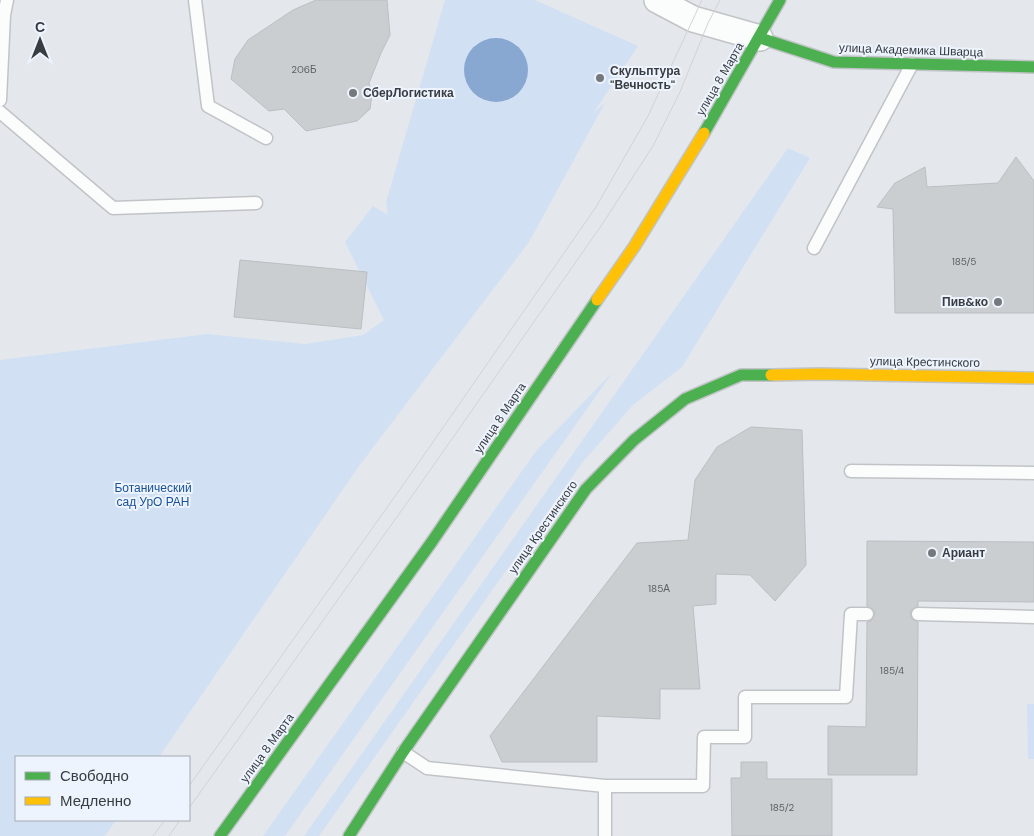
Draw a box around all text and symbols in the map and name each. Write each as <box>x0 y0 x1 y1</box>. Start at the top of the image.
north arrow <box>15 15 65 65</box>
text: С <box>35 18 45 36</box>
street label: улица 8 Марта <box>693 39 748 118</box>
street label: улица Академика Шварца <box>839 39 984 61</box>
house number: 206Б <box>291 63 317 76</box>
place label: Скульптура "Вечность" <box>610 63 680 93</box>
marker: Скульптура "Вечность" <box>594 72 606 84</box>
place label: СберЛогистика <box>363 85 454 101</box>
marker: СберЛогистика <box>347 87 359 99</box>
house number: 185/5 <box>952 255 976 268</box>
place label: Пив&ко <box>942 294 988 310</box>
marker: Пив&ко <box>992 296 1004 308</box>
street label: улица Крестинского <box>870 353 981 371</box>
street label: улица 8 Марта <box>470 379 530 456</box>
street label: улица Крестинского <box>505 477 581 577</box>
park label: Ботанический сад УрО РАН <box>114 480 192 510</box>
place label: Ариант <box>942 545 985 561</box>
marker: Ариант <box>926 547 938 559</box>
house number: 185А <box>648 582 670 595</box>
house number: 185/4 <box>880 664 904 677</box>
street label: улица 8 Марта <box>236 710 298 786</box>
legend <box>15 756 190 821</box>
text: Свободно <box>60 766 129 786</box>
text: Медленно <box>60 791 131 811</box>
house number: 185/2 <box>770 801 795 814</box>

